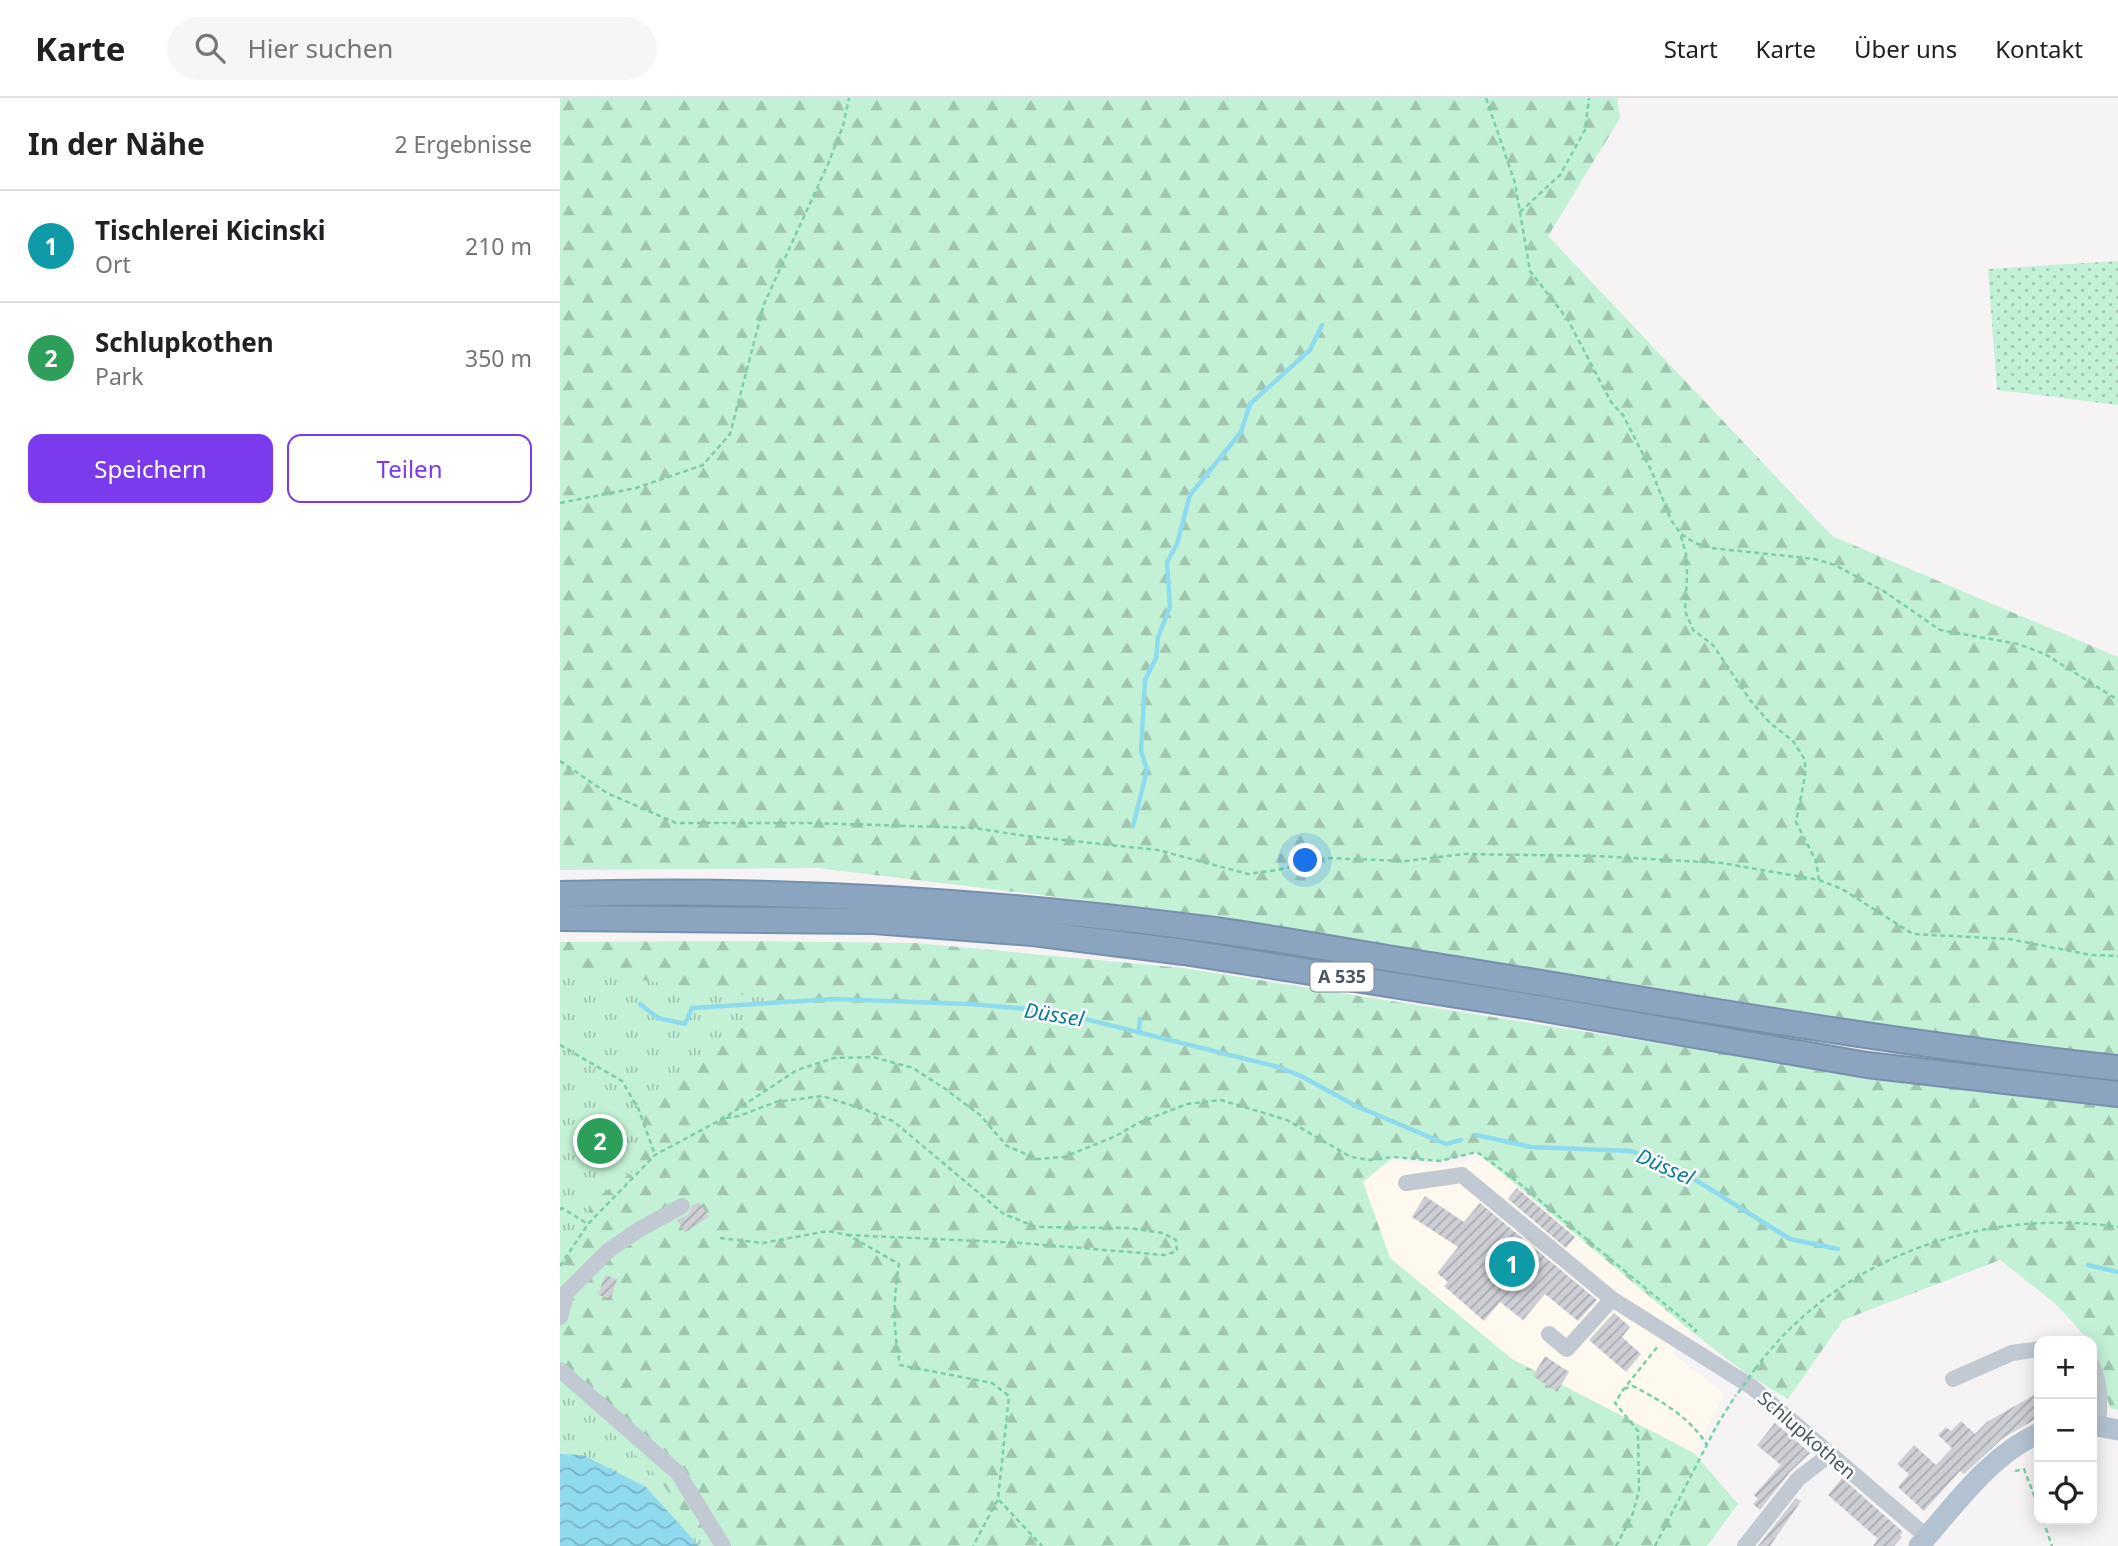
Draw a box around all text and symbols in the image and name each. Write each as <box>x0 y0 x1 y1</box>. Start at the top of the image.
search box <box>167 17 657 80</box>
text: Karte <box>35 26 125 71</box>
icon: search <box>191 29 229 67</box>
text: Hier suchen <box>247 30 393 66</box>
text: Start <box>1664 32 1718 65</box>
text: Karte <box>1756 32 1816 65</box>
text: Über uns <box>1854 32 1957 65</box>
text: Kontakt <box>1995 32 2083 65</box>
text: In der Nähe <box>28 123 205 164</box>
text: 2 Ergebnisse <box>394 128 532 160</box>
text: Tischlerei Kicinski <box>95 212 326 248</box>
text: 1 <box>44 230 58 262</box>
text: 210 m <box>465 230 532 262</box>
text: Ort <box>95 248 131 280</box>
text: Schlupkothen <box>95 324 274 360</box>
text: 2 <box>44 342 58 374</box>
text: 350 m <box>465 342 532 374</box>
text: Park <box>95 360 144 392</box>
button: Speichern <box>28 434 273 503</box>
button: Teilen <box>287 434 532 503</box>
your location <box>1288 843 1322 877</box>
road number: A 535 <box>1310 962 1374 992</box>
water label: Düssel <box>1022 995 1087 1033</box>
pin: 2 <box>577 1115 623 1167</box>
water label: Düssel <box>1632 1141 1699 1191</box>
pin: 1 <box>1489 1238 1535 1290</box>
map controls <box>2034 1336 2097 1525</box>
button: + <box>2034 1336 2097 1399</box>
street label: Schlupkothen <box>1752 1385 1862 1485</box>
button: − <box>2034 1399 2097 1462</box>
button: locate <box>2034 1462 2097 1525</box>

